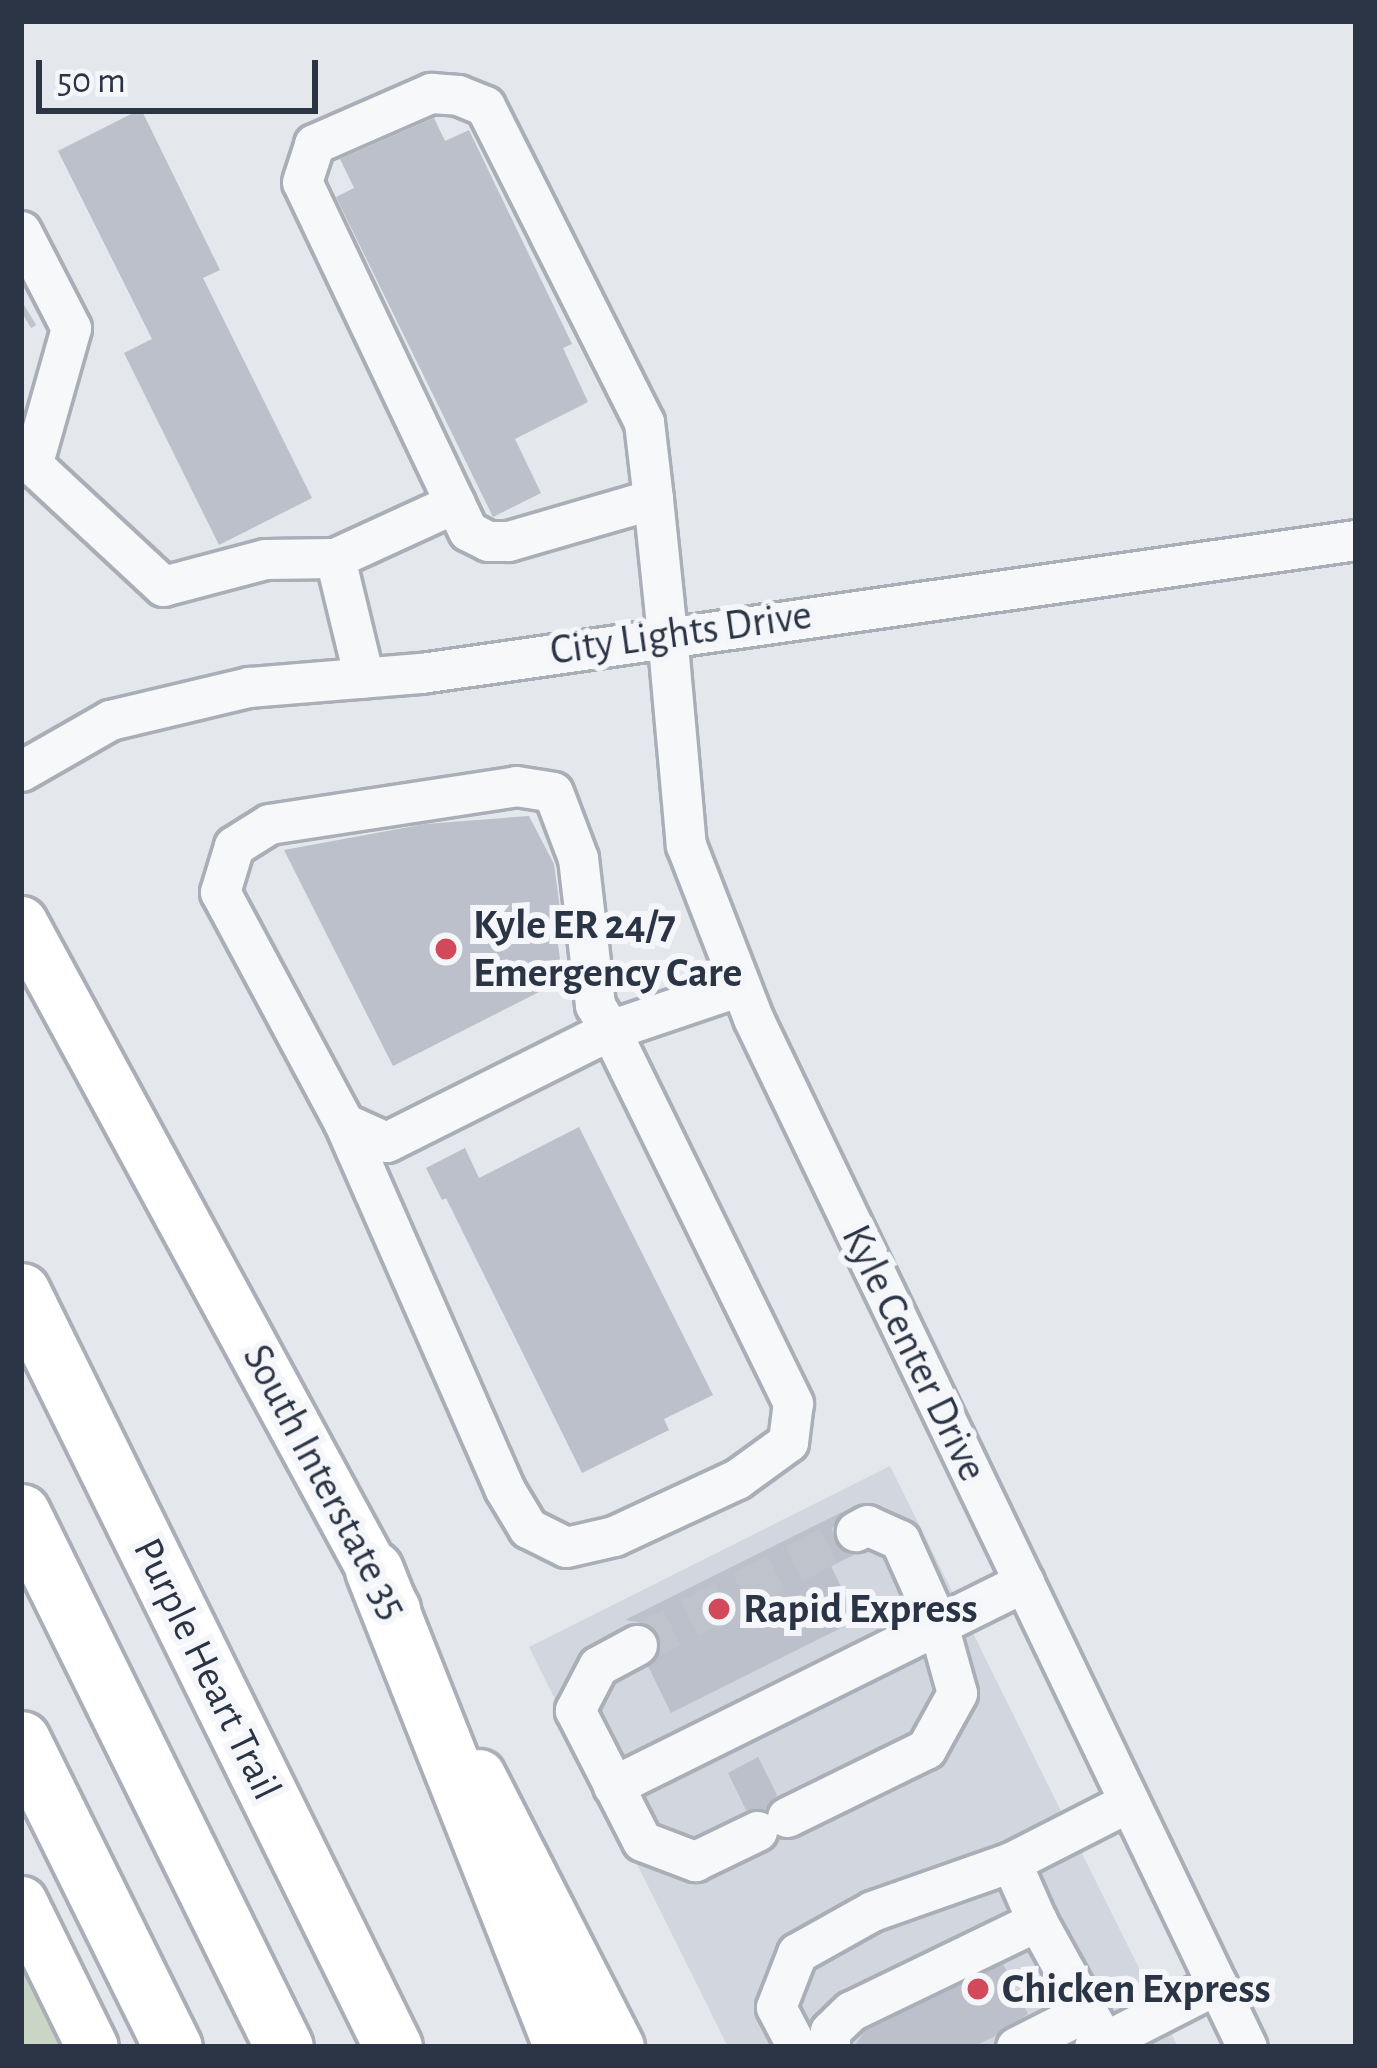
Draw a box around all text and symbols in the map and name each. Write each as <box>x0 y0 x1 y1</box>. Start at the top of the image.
scale bar <box>42 36 324 110</box>
text: 50 m <box>57 63 126 99</box>
street label: City Lights Drive <box>547 590 815 676</box>
place label: Kyle ER 24/7 Emergency Care <box>473 900 742 998</box>
marker: Kyle ER 24/7 Emergency Care <box>430 933 462 965</box>
street label: Kyle Center Drive <box>830 1217 998 1489</box>
street label: South Interstate 35 <box>231 1336 419 1628</box>
street label: Purple Heart Trail <box>122 1530 292 1808</box>
place label: Rapid Express <box>743 1584 978 1634</box>
marker: Rapid Express <box>706 1596 732 1622</box>
place label: Chicken Express <box>1002 1964 1271 2014</box>
marker: Chicken Express <box>965 1976 991 2002</box>

